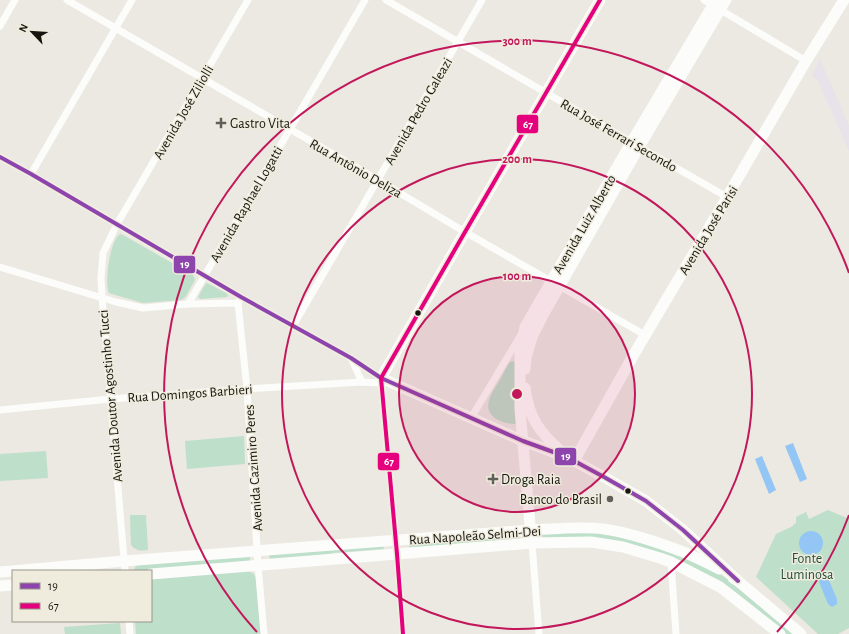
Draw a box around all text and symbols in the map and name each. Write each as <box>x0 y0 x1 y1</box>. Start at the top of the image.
north arrow <box>12 12 52 52</box>
text: N <box>17 22 30 34</box>
text: 300 m <box>502 35 532 47</box>
street label: Avenida Pedro Galeazi <box>383 56 455 167</box>
street label: Avenida José Ziliolli <box>151 63 217 162</box>
street label: Rua José Ferrari Secondo <box>558 97 679 175</box>
line badge: 67 <box>516 114 539 134</box>
marker: Gastro Vita <box>215 117 227 129</box>
place label: Gastro Vita <box>230 117 291 131</box>
text: 67 <box>523 119 533 130</box>
street label: Rua Antônio Deliza <box>307 137 404 201</box>
street label: Avenida Raphael Logatti <box>208 144 286 265</box>
text: 200 m <box>502 153 532 165</box>
street label: Avenida Luiz Alberto <box>551 172 619 276</box>
street label: Avenida José Parisi <box>677 184 741 278</box>
line badge: 19 <box>173 255 196 274</box>
text: 19 <box>180 259 190 270</box>
text: 100 m <box>503 270 531 282</box>
unlabelled marker <box>413 308 423 318</box>
street label: Avenida Doutor Agostinho Tucci <box>96 309 126 483</box>
street label: Rua Domingos Barbieri <box>127 383 253 405</box>
centre of rings <box>510 387 524 401</box>
street label: Avenida Cazimiro Peres <box>243 404 265 532</box>
line badge: 19 <box>554 447 577 466</box>
text: 19 <box>561 451 571 462</box>
line badge: 67 <box>377 452 400 471</box>
text: 67 <box>384 456 394 467</box>
place label: Droga Raia <box>501 473 561 487</box>
marker: Droga Raia <box>488 474 498 484</box>
unlabelled marker <box>623 486 633 496</box>
place label: Banco do Brasil <box>520 493 602 507</box>
marker: Banco do Brasil <box>605 494 615 504</box>
street label: Rua Napoleão Selmi-Dei <box>409 524 542 548</box>
park label: Fonte Luminosa <box>780 552 834 582</box>
legend <box>12 570 152 622</box>
text: 19 <box>48 580 58 592</box>
text: 67 <box>48 600 59 612</box>

